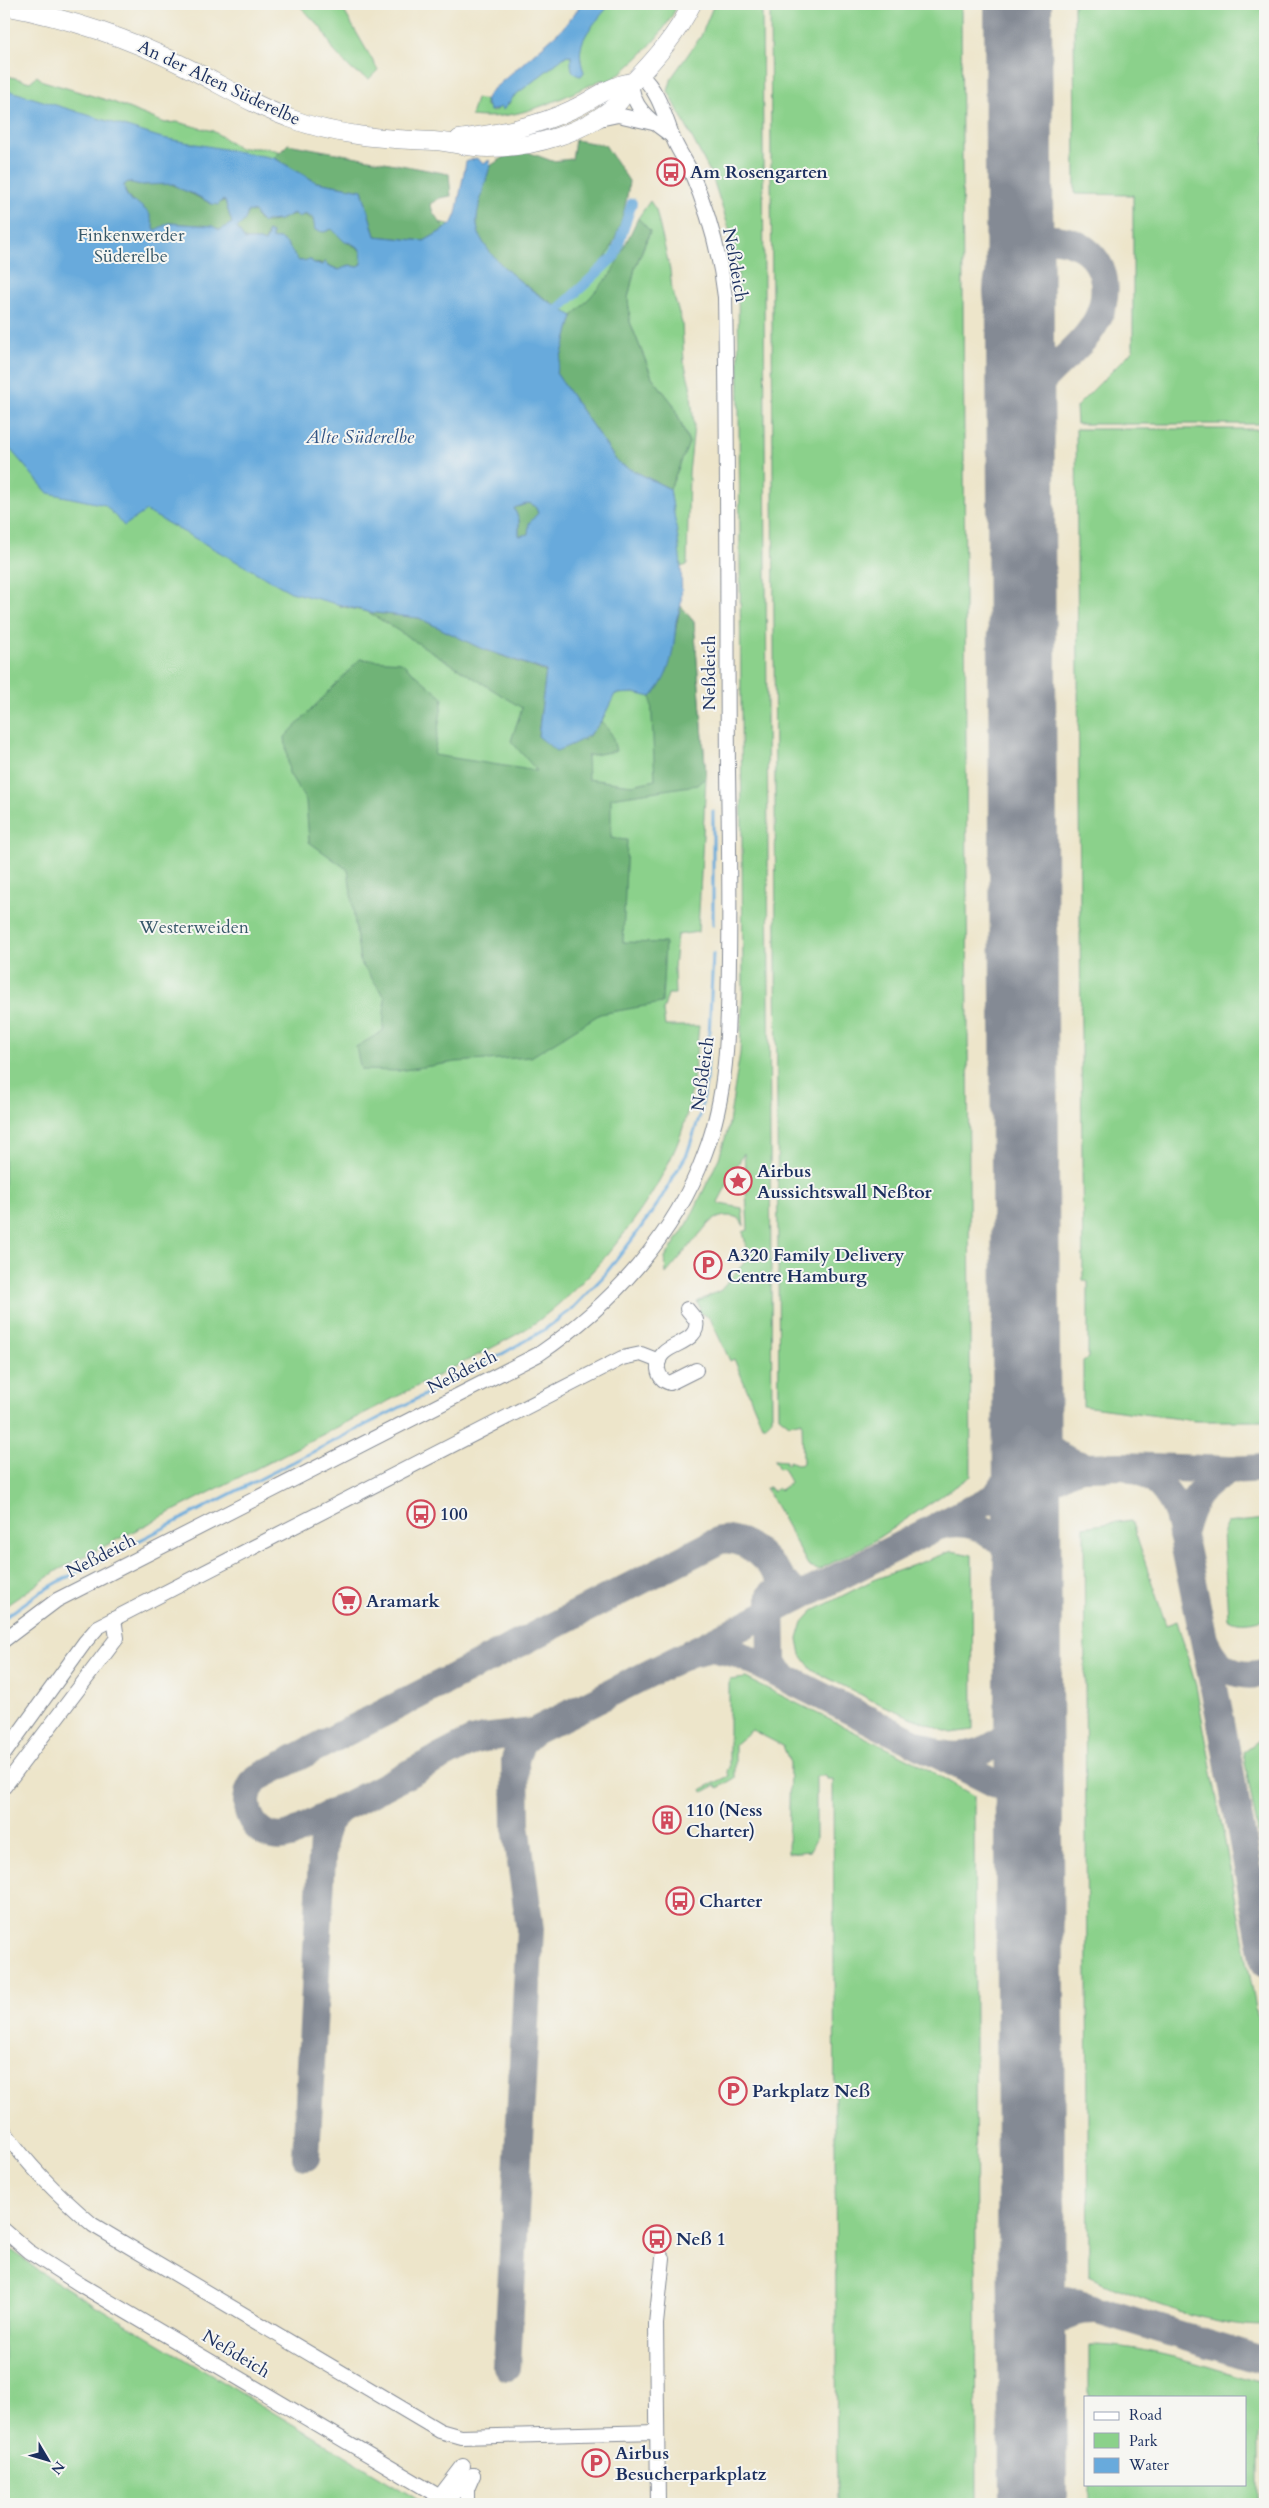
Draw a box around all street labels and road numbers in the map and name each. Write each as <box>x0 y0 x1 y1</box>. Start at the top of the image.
street label: An der Alten Süderelbe <box>133 34 305 132</box>
street label: Neßdeich <box>716 226 754 304</box>
street label: Neßdeich <box>697 635 722 711</box>
street label: Neßdeich <box>685 1035 721 1113</box>
street label: Neßdeich <box>423 1344 501 1400</box>
street label: Neßdeich <box>62 1528 140 1584</box>
street label: Neßdeich <box>197 2324 275 2384</box>

